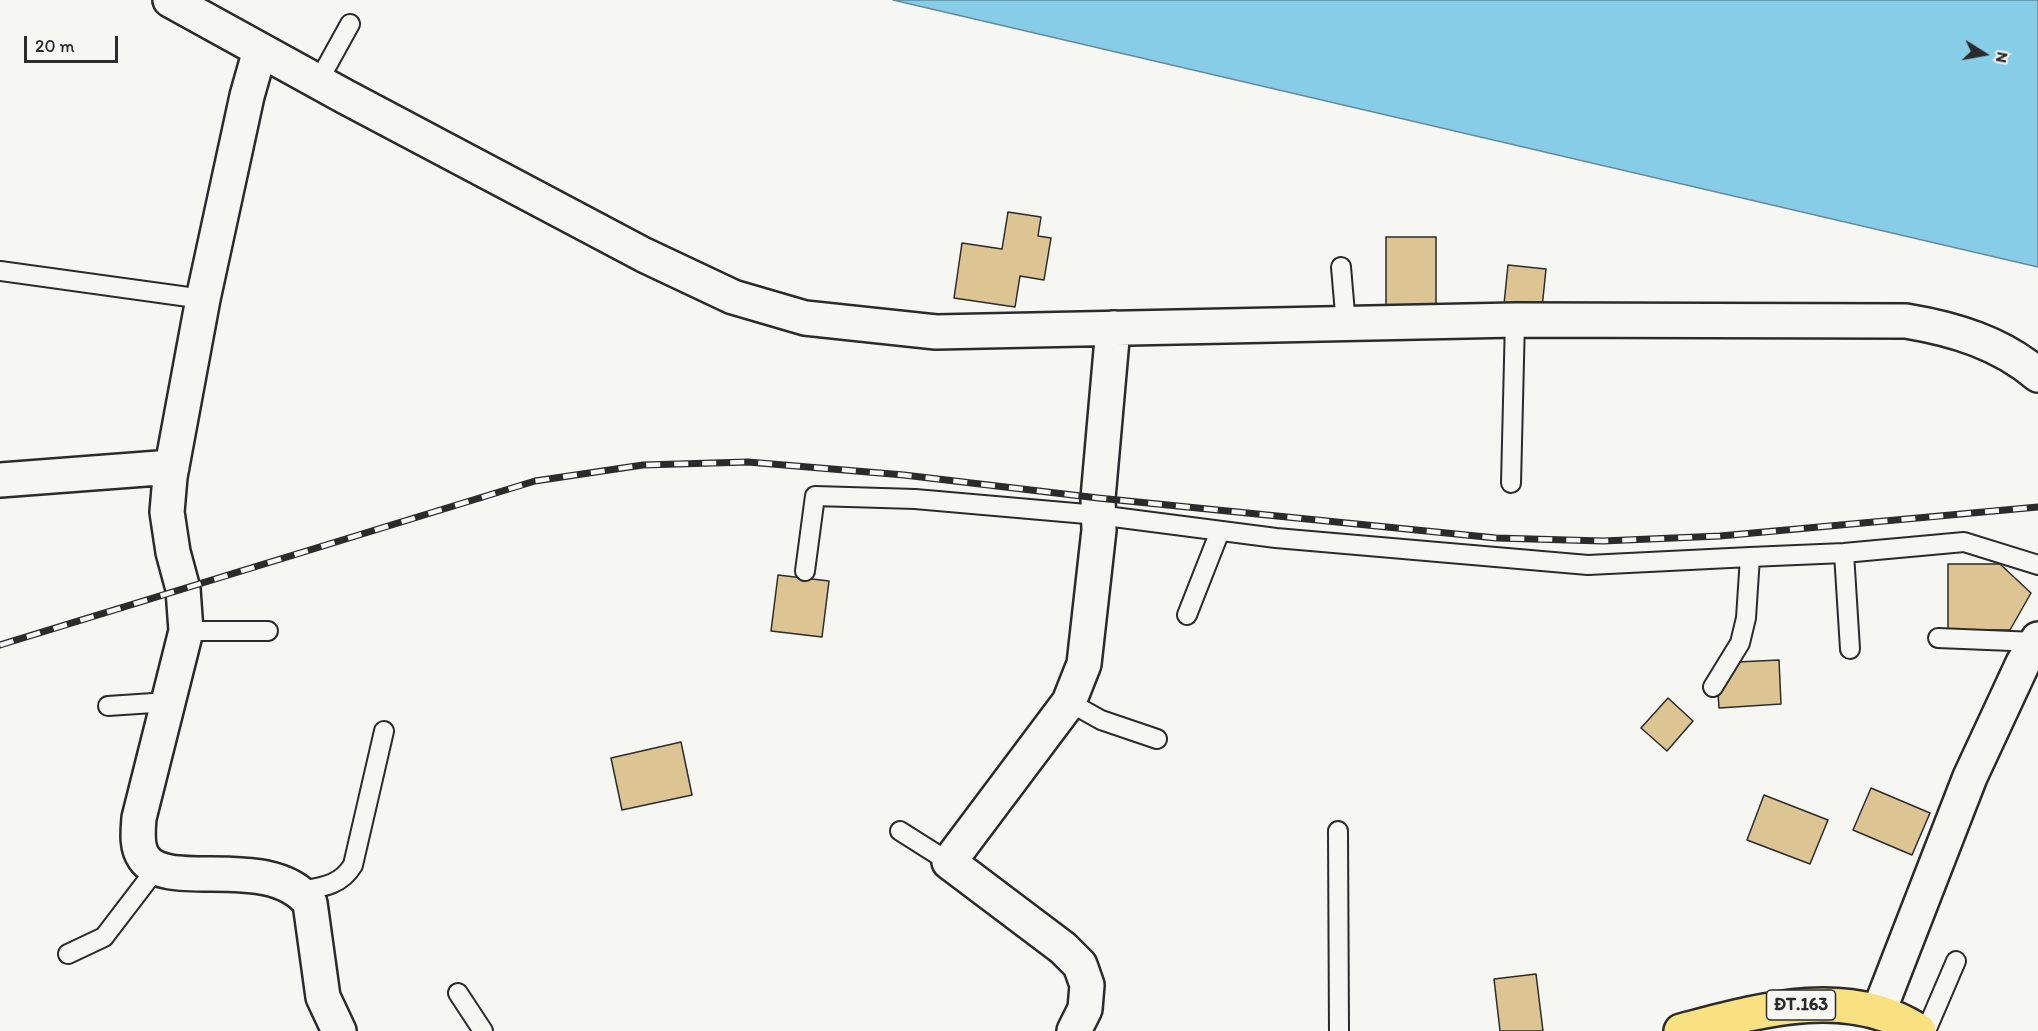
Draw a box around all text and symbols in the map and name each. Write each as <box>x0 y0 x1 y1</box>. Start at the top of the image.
scale bar <box>27 24 122 62</box>
north arrow <box>1954 24 2014 84</box>
text: 20 m <box>35 35 75 57</box>
text: N <box>1992 50 2013 65</box>
road number: ĐT.163 <box>1766 990 1836 1020</box>

